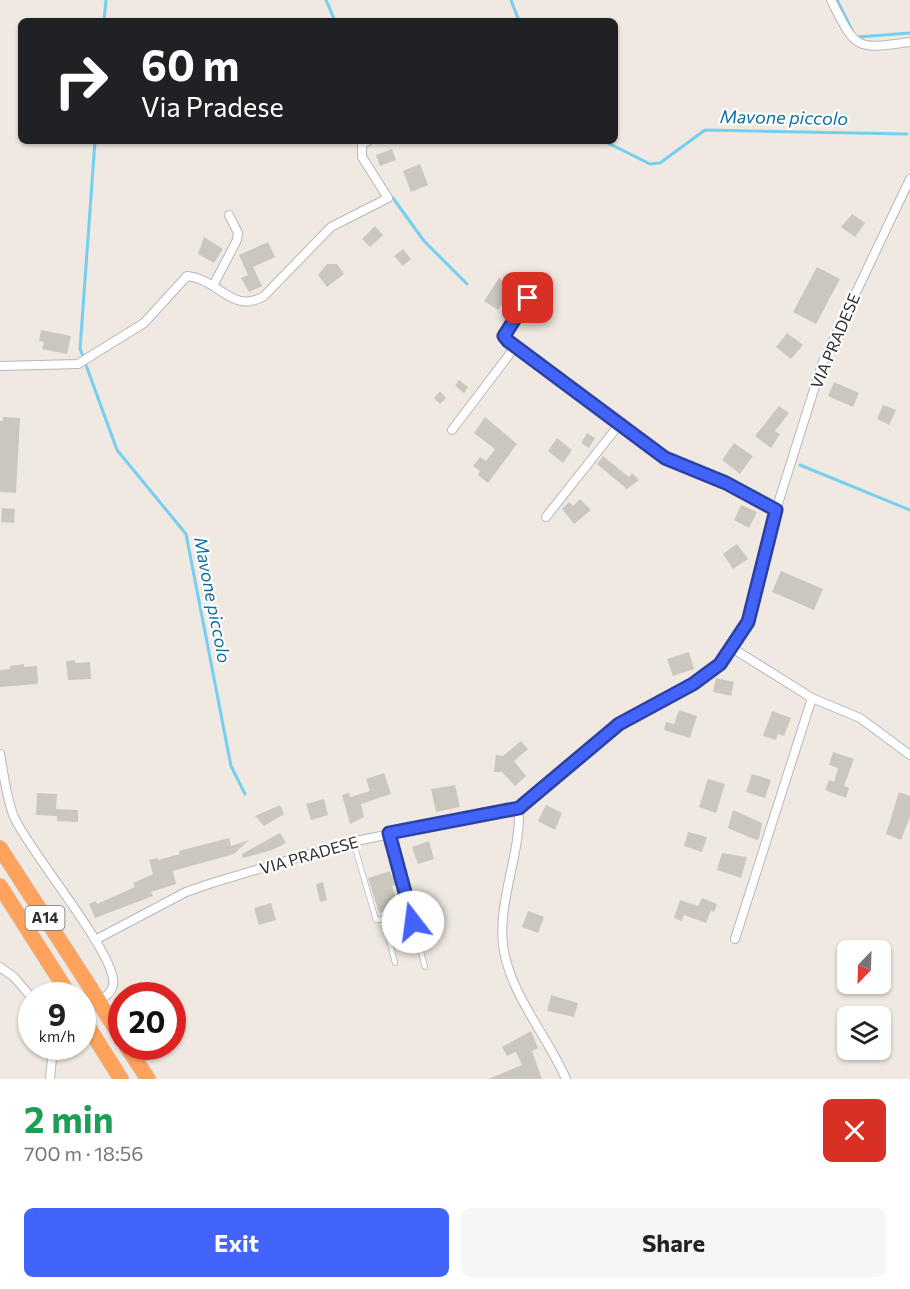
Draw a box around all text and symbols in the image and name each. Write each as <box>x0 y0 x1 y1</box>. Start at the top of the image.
text: 60 m <box>141 38 240 90</box>
icon: right <box>42 42 120 120</box>
text: Via Pradese <box>141 90 284 123</box>
water label: Mavone piccolo <box>720 105 848 129</box>
pin <box>502 272 553 323</box>
icon: arrive <box>511 281 544 314</box>
street label: VIA PRADESE <box>806 290 863 391</box>
water label: Mavone piccolo <box>190 535 236 665</box>
street label: VIA PRADESE <box>257 831 360 878</box>
position arrow <box>381 890 445 954</box>
road number: A14 <box>26 906 64 930</box>
north arrow <box>837 940 891 994</box>
map controls <box>837 940 891 1060</box>
speed limit sign: 20 <box>108 982 186 1060</box>
text: 9 <box>48 995 66 1032</box>
button: layers <box>837 1006 891 1060</box>
text: km/h <box>39 1027 75 1045</box>
text: 2 min <box>24 1096 114 1140</box>
button: close <box>823 1099 886 1162</box>
text: 700 m · 18:56 <box>24 1141 143 1165</box>
button: Exit <box>24 1208 449 1277</box>
button: Share <box>461 1208 886 1277</box>

